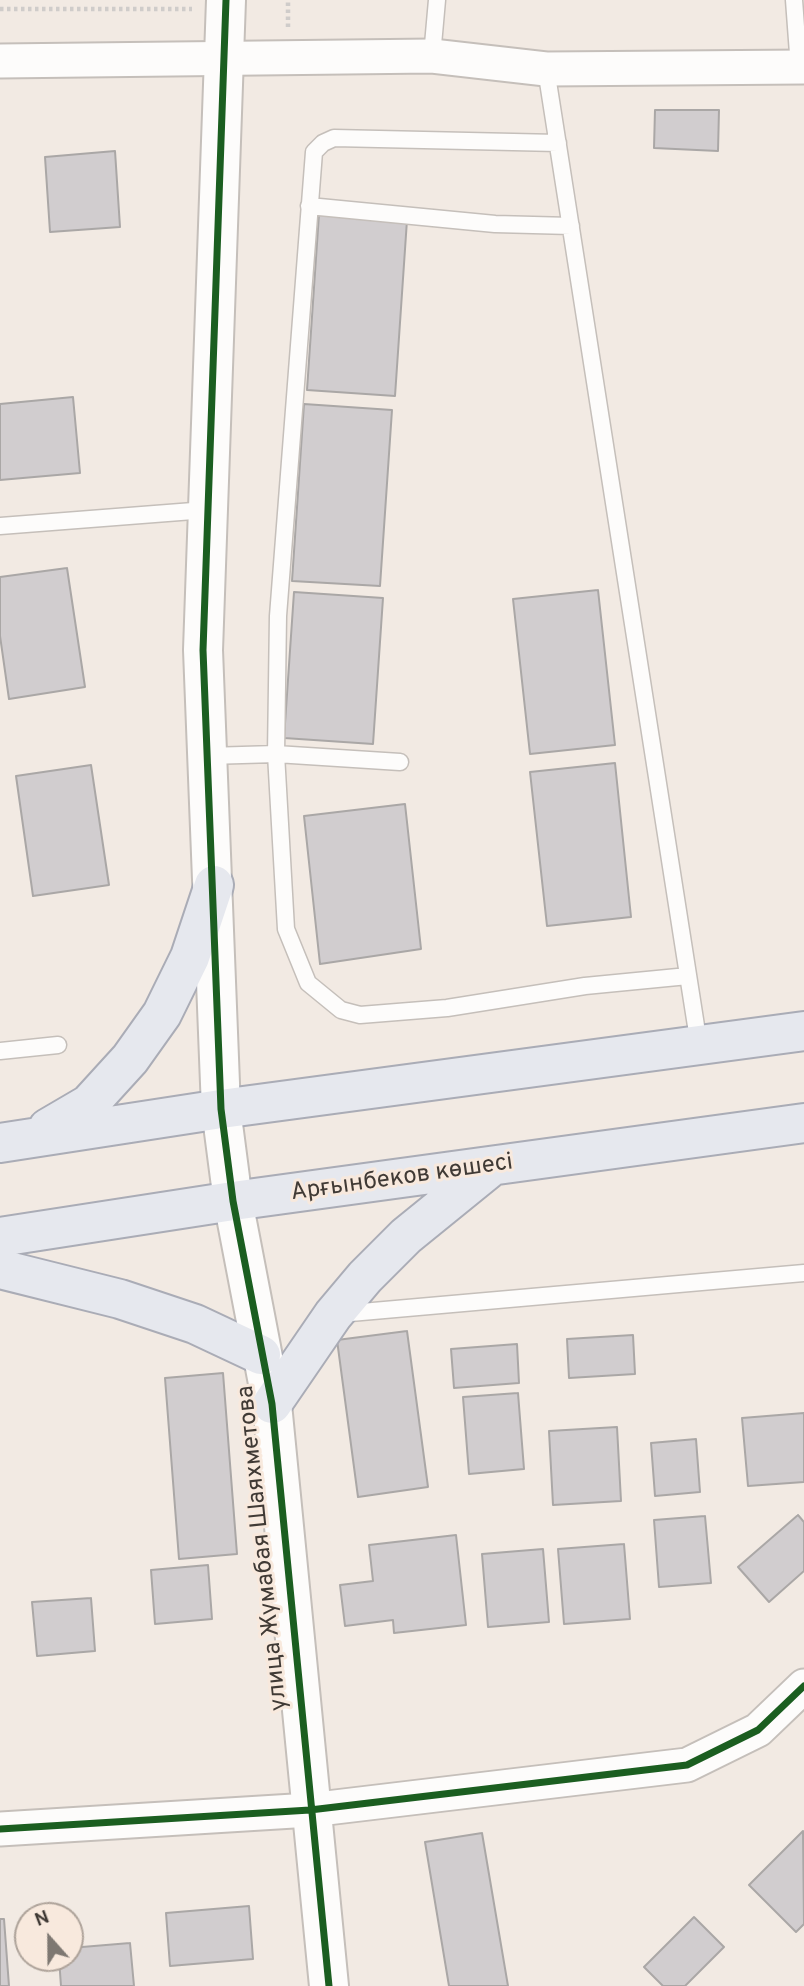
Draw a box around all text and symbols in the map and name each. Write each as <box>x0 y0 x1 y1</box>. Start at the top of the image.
street label: Арғынбеков көшесі <box>289 1149 515 1209</box>
street label: улица Жумабая Шаяхметова <box>233 1384 295 1712</box>
north arrow <box>14 1902 84 1972</box>
text: N <box>32 1906 53 1933</box>

